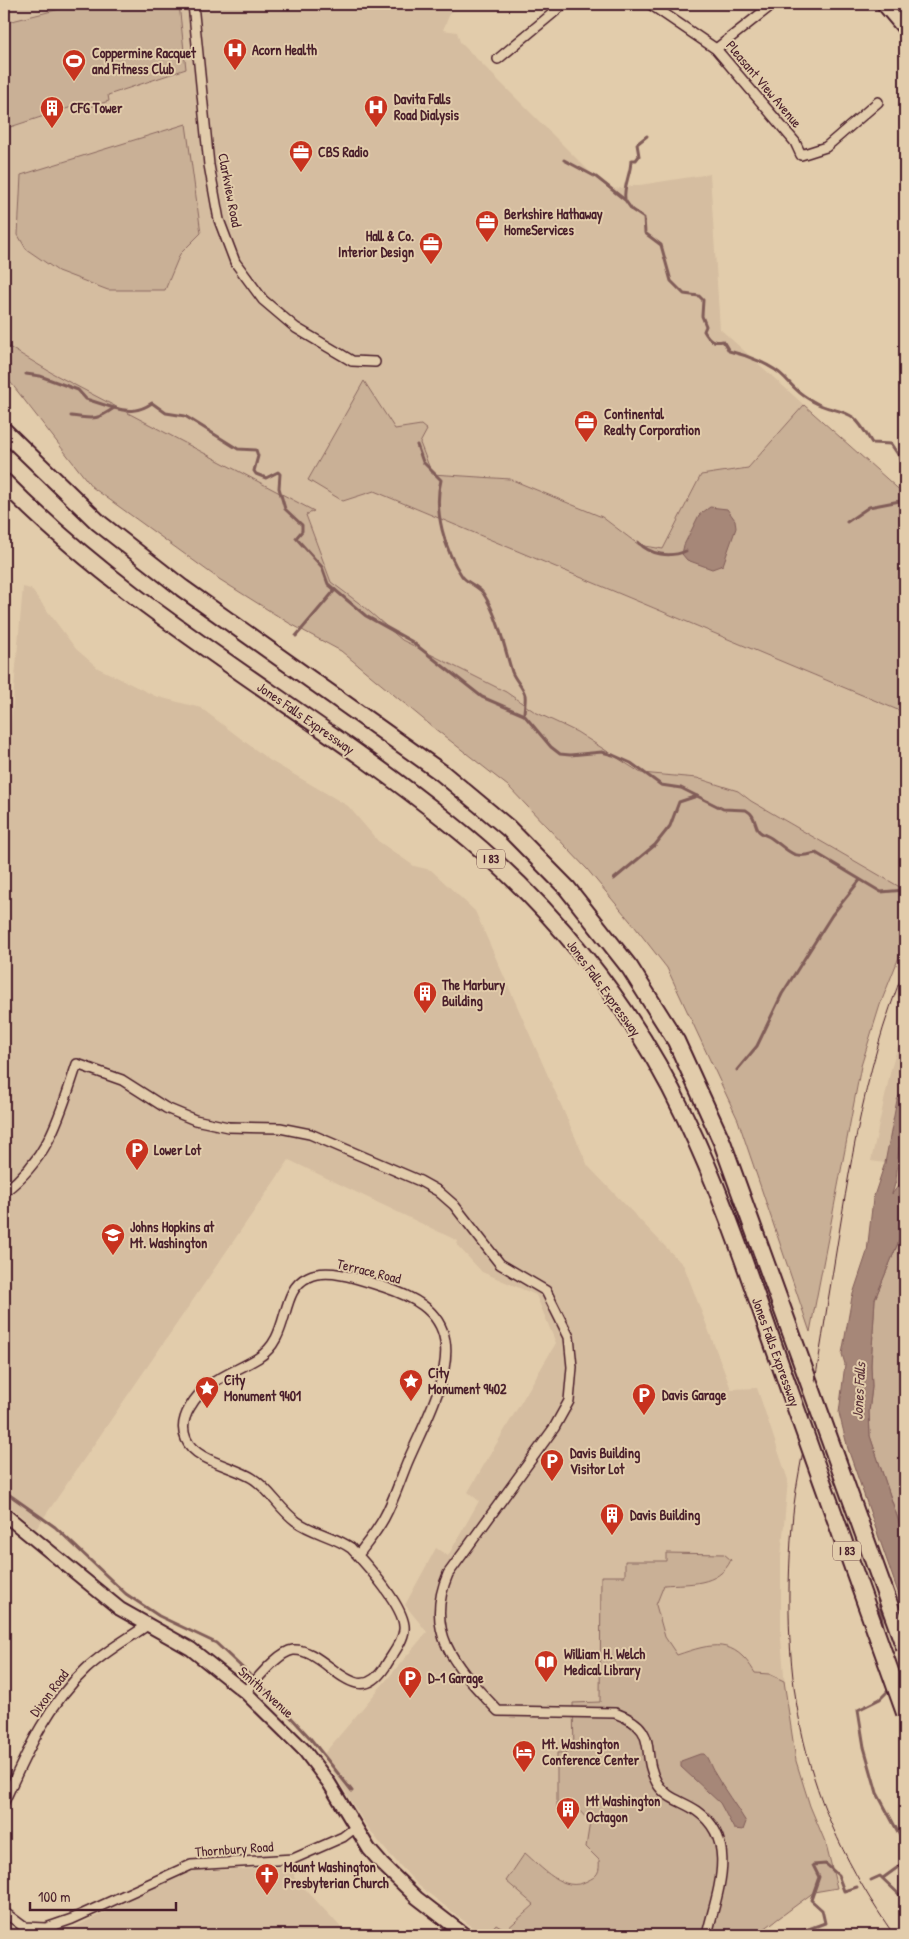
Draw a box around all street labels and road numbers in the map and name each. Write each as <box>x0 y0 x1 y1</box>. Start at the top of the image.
street label: Pleasant View Avenue <box>722 36 807 132</box>
street label: Clarkview Road <box>214 151 247 229</box>
street label: Jones Falls Expressway <box>253 677 359 759</box>
road number: I 83 <box>477 850 505 869</box>
street label: Jones Falls Expressway <box>562 936 646 1040</box>
street label: Terrace Road <box>335 1253 404 1288</box>
street label: Jones Falls Expressway <box>747 1295 805 1409</box>
road number: I 83 <box>833 1542 861 1560</box>
street label: Smith Avenue <box>235 1662 298 1722</box>
street label: Dixon Road <box>25 1665 73 1720</box>
street label: Thornbury Road <box>194 1836 274 1862</box>

